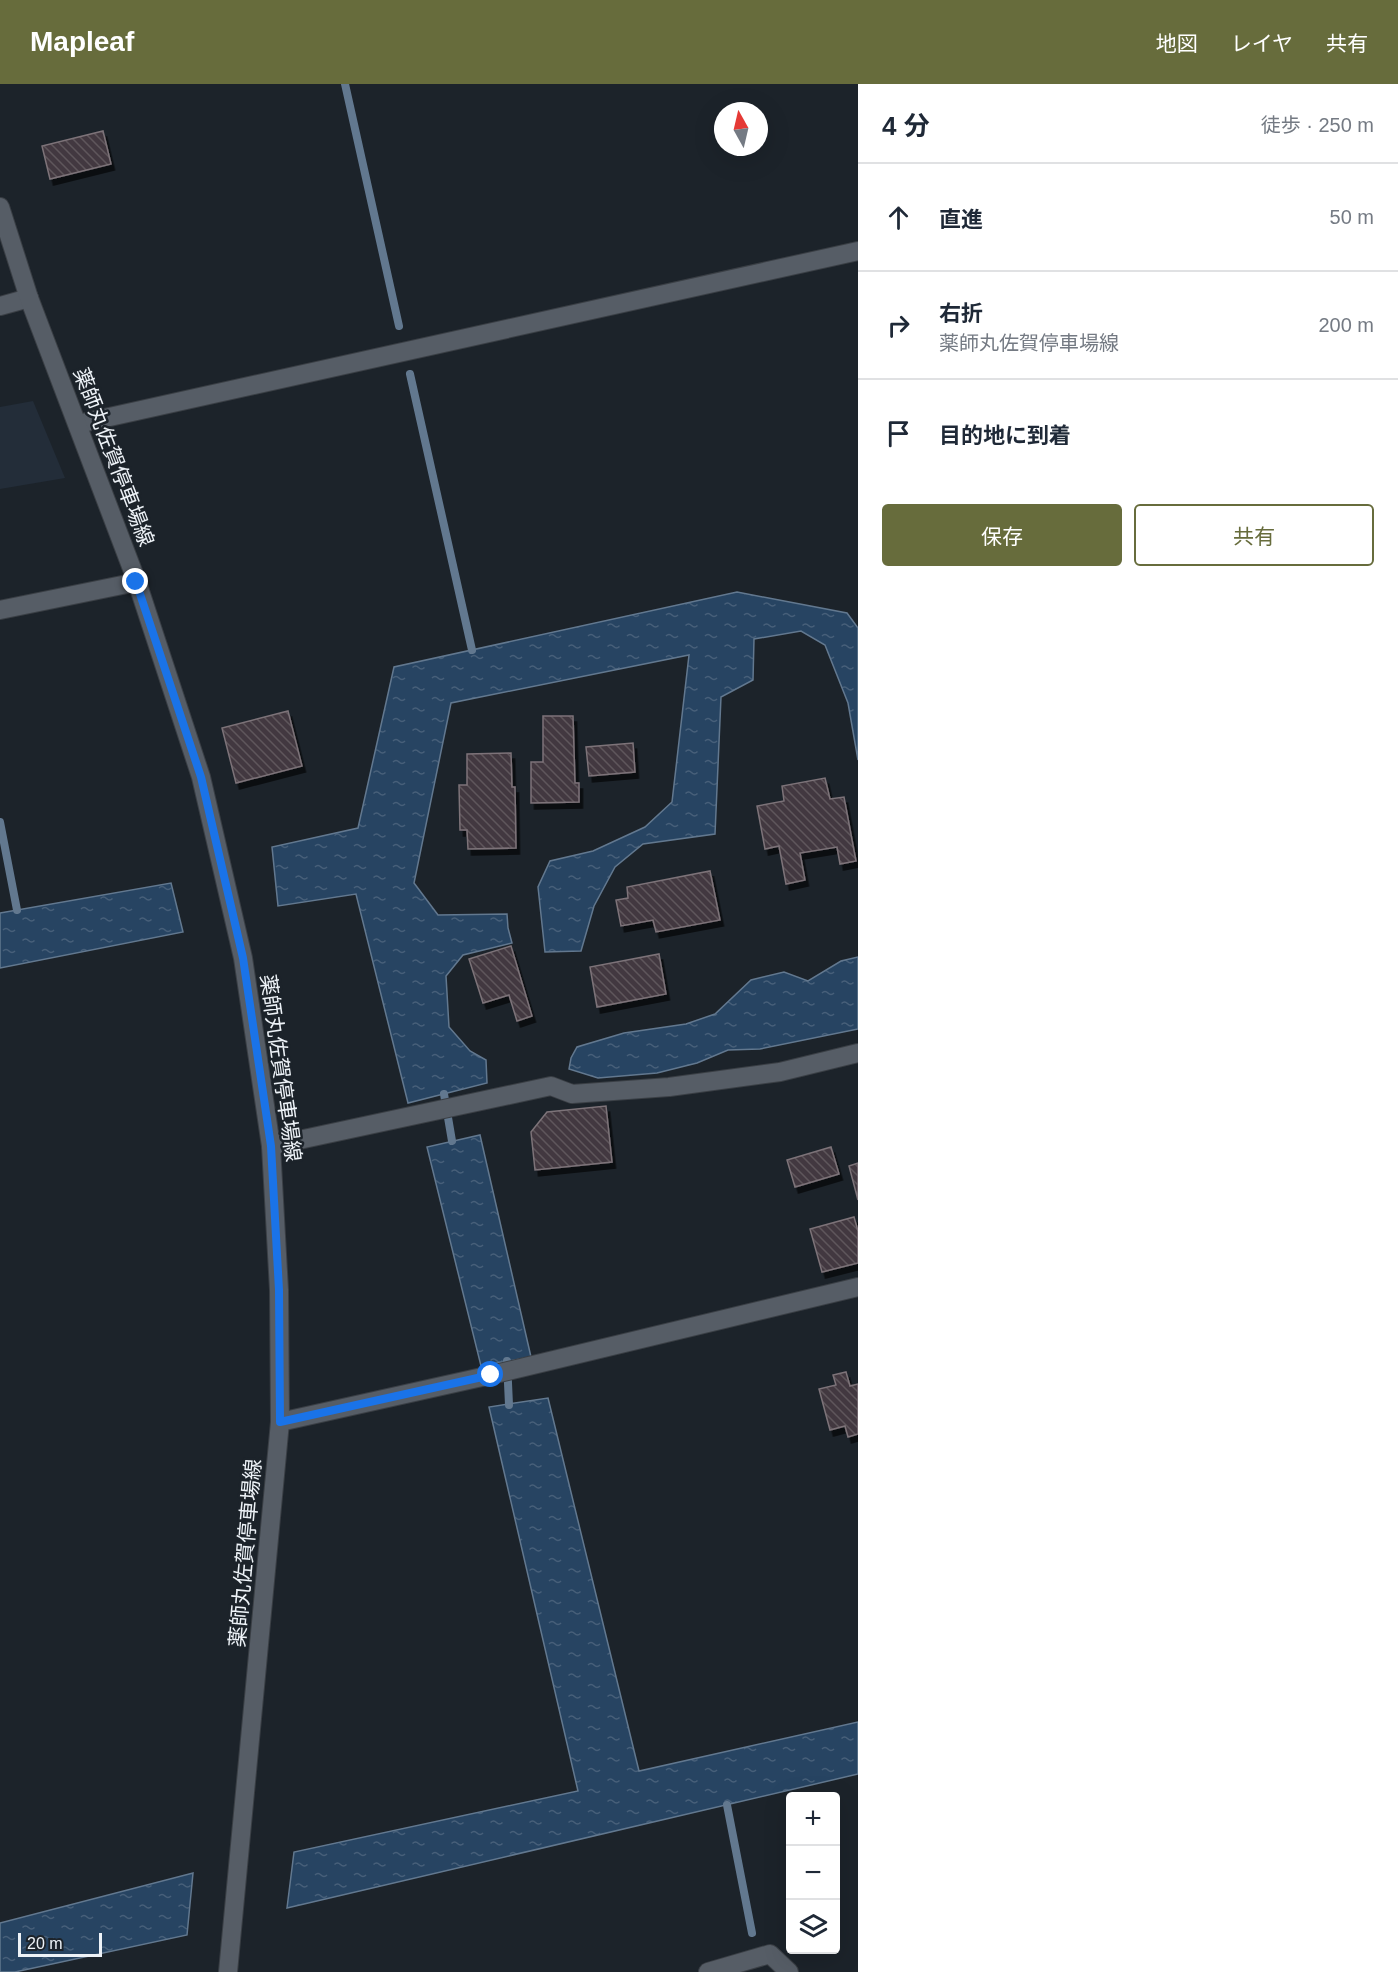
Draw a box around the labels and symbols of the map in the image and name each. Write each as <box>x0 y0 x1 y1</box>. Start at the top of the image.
north arrow <box>714 102 768 156</box>
street label: 薬師丸佐賀停車場線 <box>69 365 159 549</box>
route end <box>122 568 148 594</box>
street label: 薬師丸佐賀停車場線 <box>256 973 306 1163</box>
route start <box>477 1361 503 1387</box>
street label: 薬師丸佐賀停車場線 <box>225 1458 265 1648</box>
scale bar <box>18 1930 102 1958</box>

